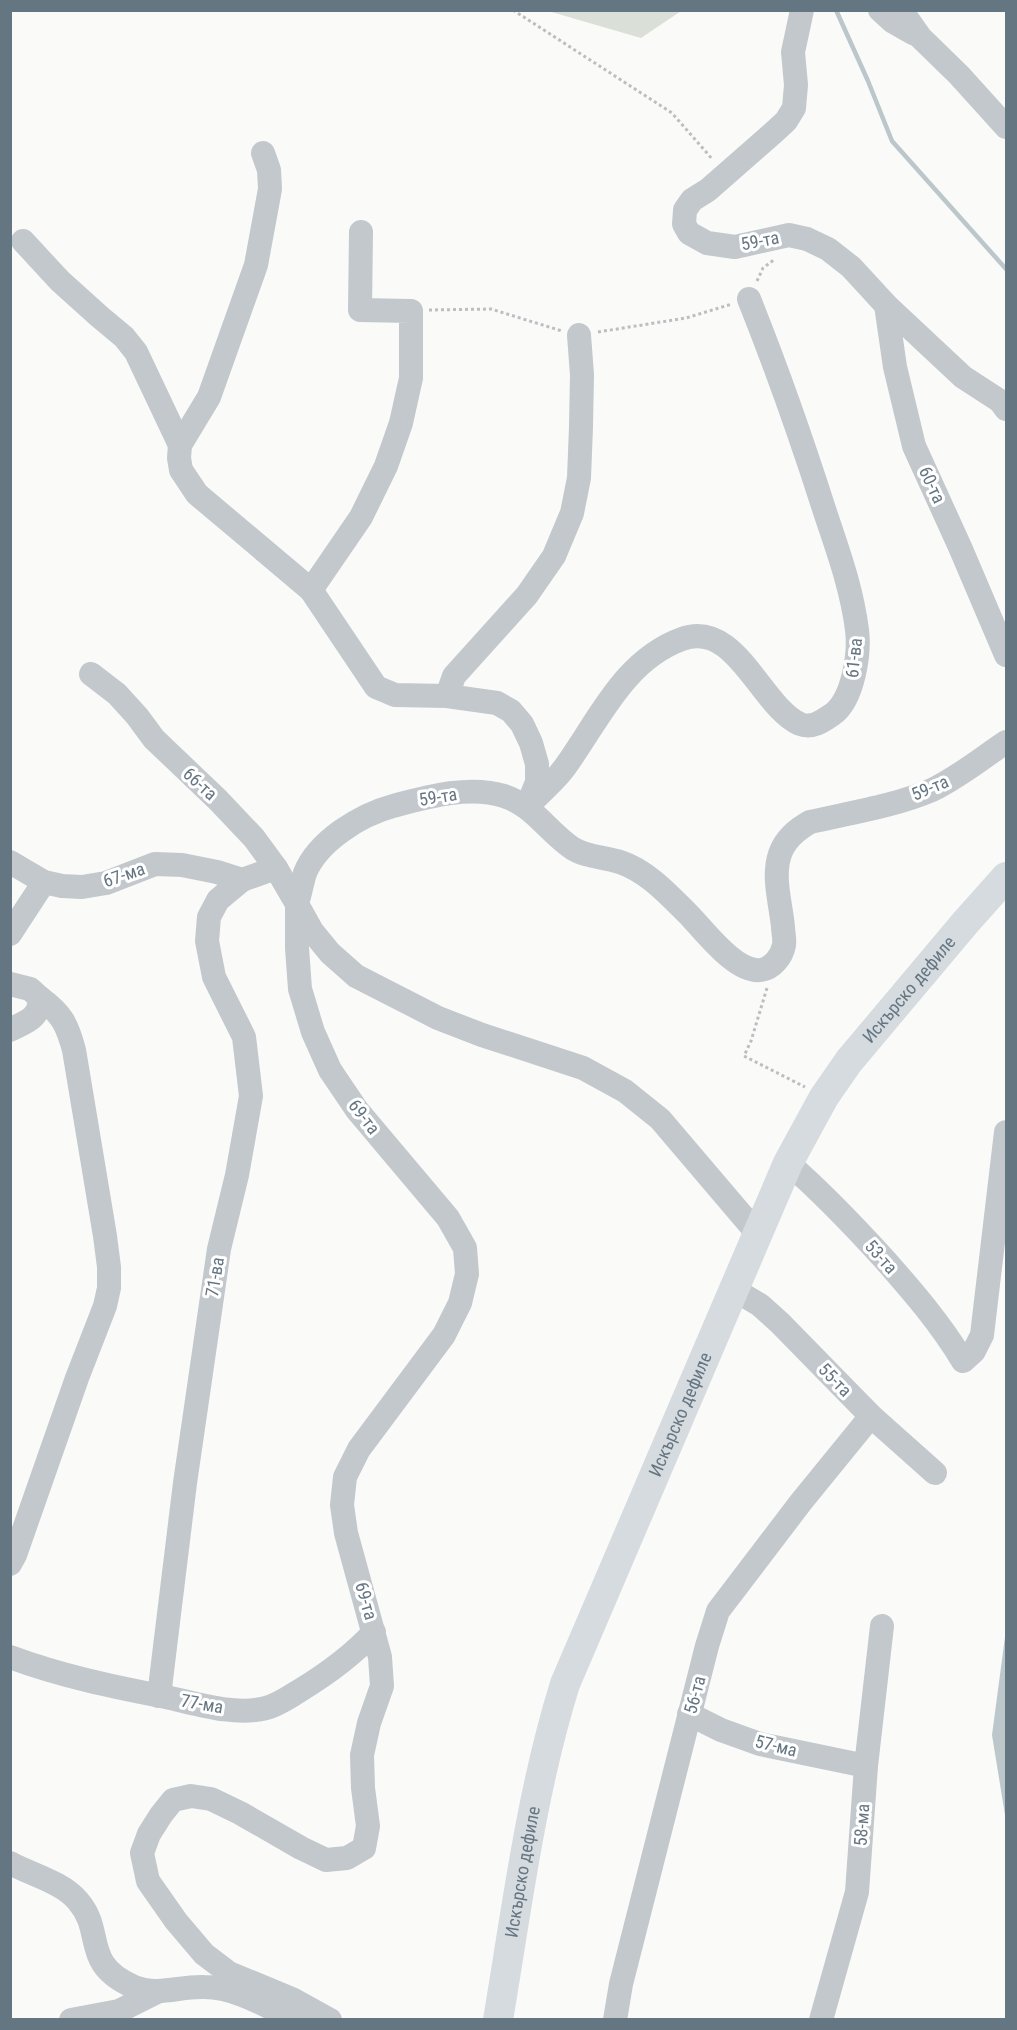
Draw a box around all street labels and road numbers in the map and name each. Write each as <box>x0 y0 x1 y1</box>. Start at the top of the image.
street label: 59-та <box>739 227 781 254</box>
street label: 60-та <box>915 463 950 507</box>
street label: 61-ва <box>841 637 866 679</box>
street label: 66-та <box>179 763 222 804</box>
street label: 59-та <box>908 770 952 805</box>
street label: 59-та <box>417 783 459 810</box>
street label: 67-ма <box>100 858 147 891</box>
street label: Искърско дефиле <box>858 932 959 1047</box>
street label: 69-та <box>344 1095 384 1138</box>
street label: 53-та <box>861 1235 902 1278</box>
street label: 71-ва <box>201 1256 228 1298</box>
street label: Искърско дефиле <box>644 1349 716 1480</box>
street label: 55-та <box>814 1359 856 1401</box>
street label: 69-та <box>351 1580 382 1622</box>
street label: 56-та <box>679 1674 710 1716</box>
street label: 77-ма <box>179 1689 225 1718</box>
street label: 57-ма <box>753 1730 799 1761</box>
street label: 58-ма <box>850 1803 873 1847</box>
street label: Искърско дефиле <box>500 1804 544 1939</box>

